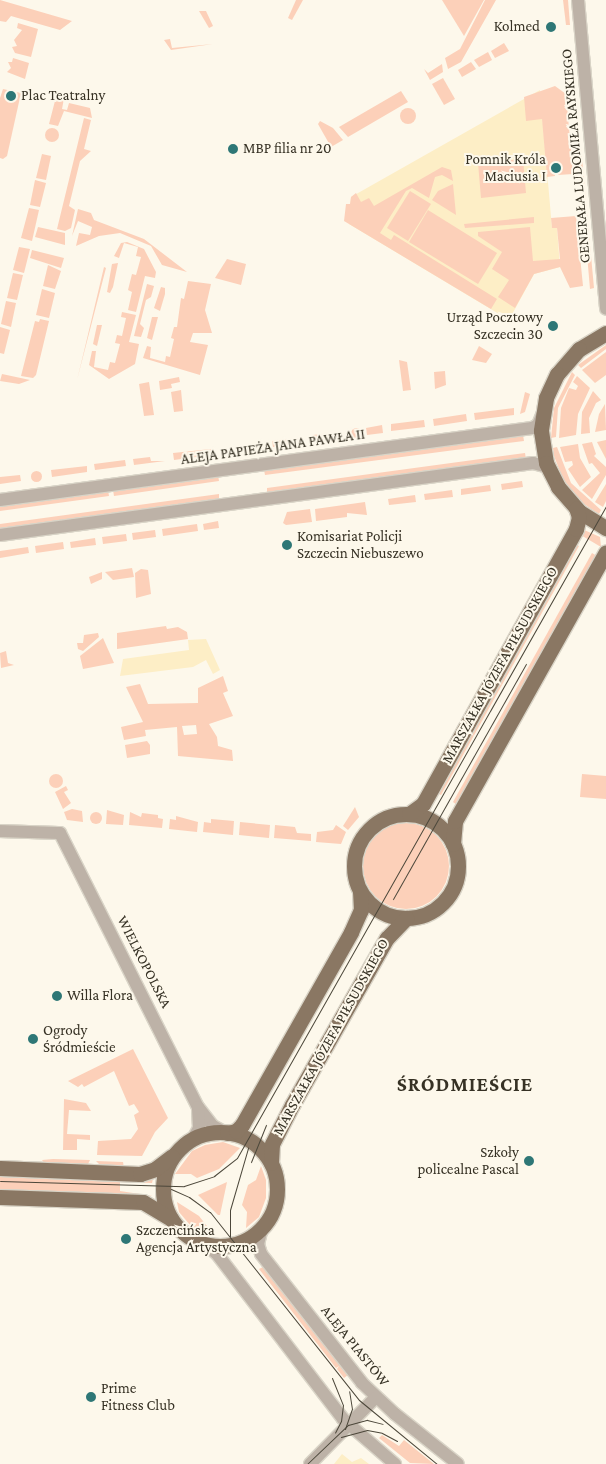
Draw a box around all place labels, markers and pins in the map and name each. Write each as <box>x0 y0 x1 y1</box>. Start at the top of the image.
place label: Kolmed <box>494 18 540 36</box>
marker: Kolmed <box>544 20 558 34</box>
place label: Plac Teatralny <box>21 87 105 105</box>
marker: Plac Teatralny <box>5 90 17 102</box>
place label: MBP filia nr 20 <box>243 140 331 158</box>
marker: MBP filia nr 20 <box>227 143 239 155</box>
place label: Pomnik Króla Maciusia I <box>465 150 546 185</box>
marker: Pomnik Króla Maciusia I <box>550 162 562 174</box>
place label: Urząd Pocztowy Szczecin 30 <box>446 308 543 343</box>
marker: Urząd Pocztowy Szczecin 30 <box>547 320 559 332</box>
place label: Komisariat Policji Szczecin Niebuszewo <box>297 527 424 562</box>
marker: Komisariat Policji Szczecin Niebuszewo <box>281 539 293 551</box>
place label: Willa Flora <box>67 987 133 1005</box>
marker: Willa Flora <box>51 990 63 1002</box>
place label: Ogrody Śródmieście <box>43 1021 116 1056</box>
marker: Ogrody Śródmieście <box>27 1033 39 1045</box>
place label: Szkoły policealne Pascal <box>417 1143 519 1178</box>
marker: Szkoły policealne Pascal <box>523 1155 535 1167</box>
place label: Szczencińska Agencja Artystyczna <box>136 1221 257 1256</box>
marker: Szczencińska Agencja Artystyczna <box>120 1233 132 1245</box>
place label: Prime Fitness Club <box>101 1379 175 1414</box>
marker: Prime Fitness Club <box>85 1391 97 1403</box>

